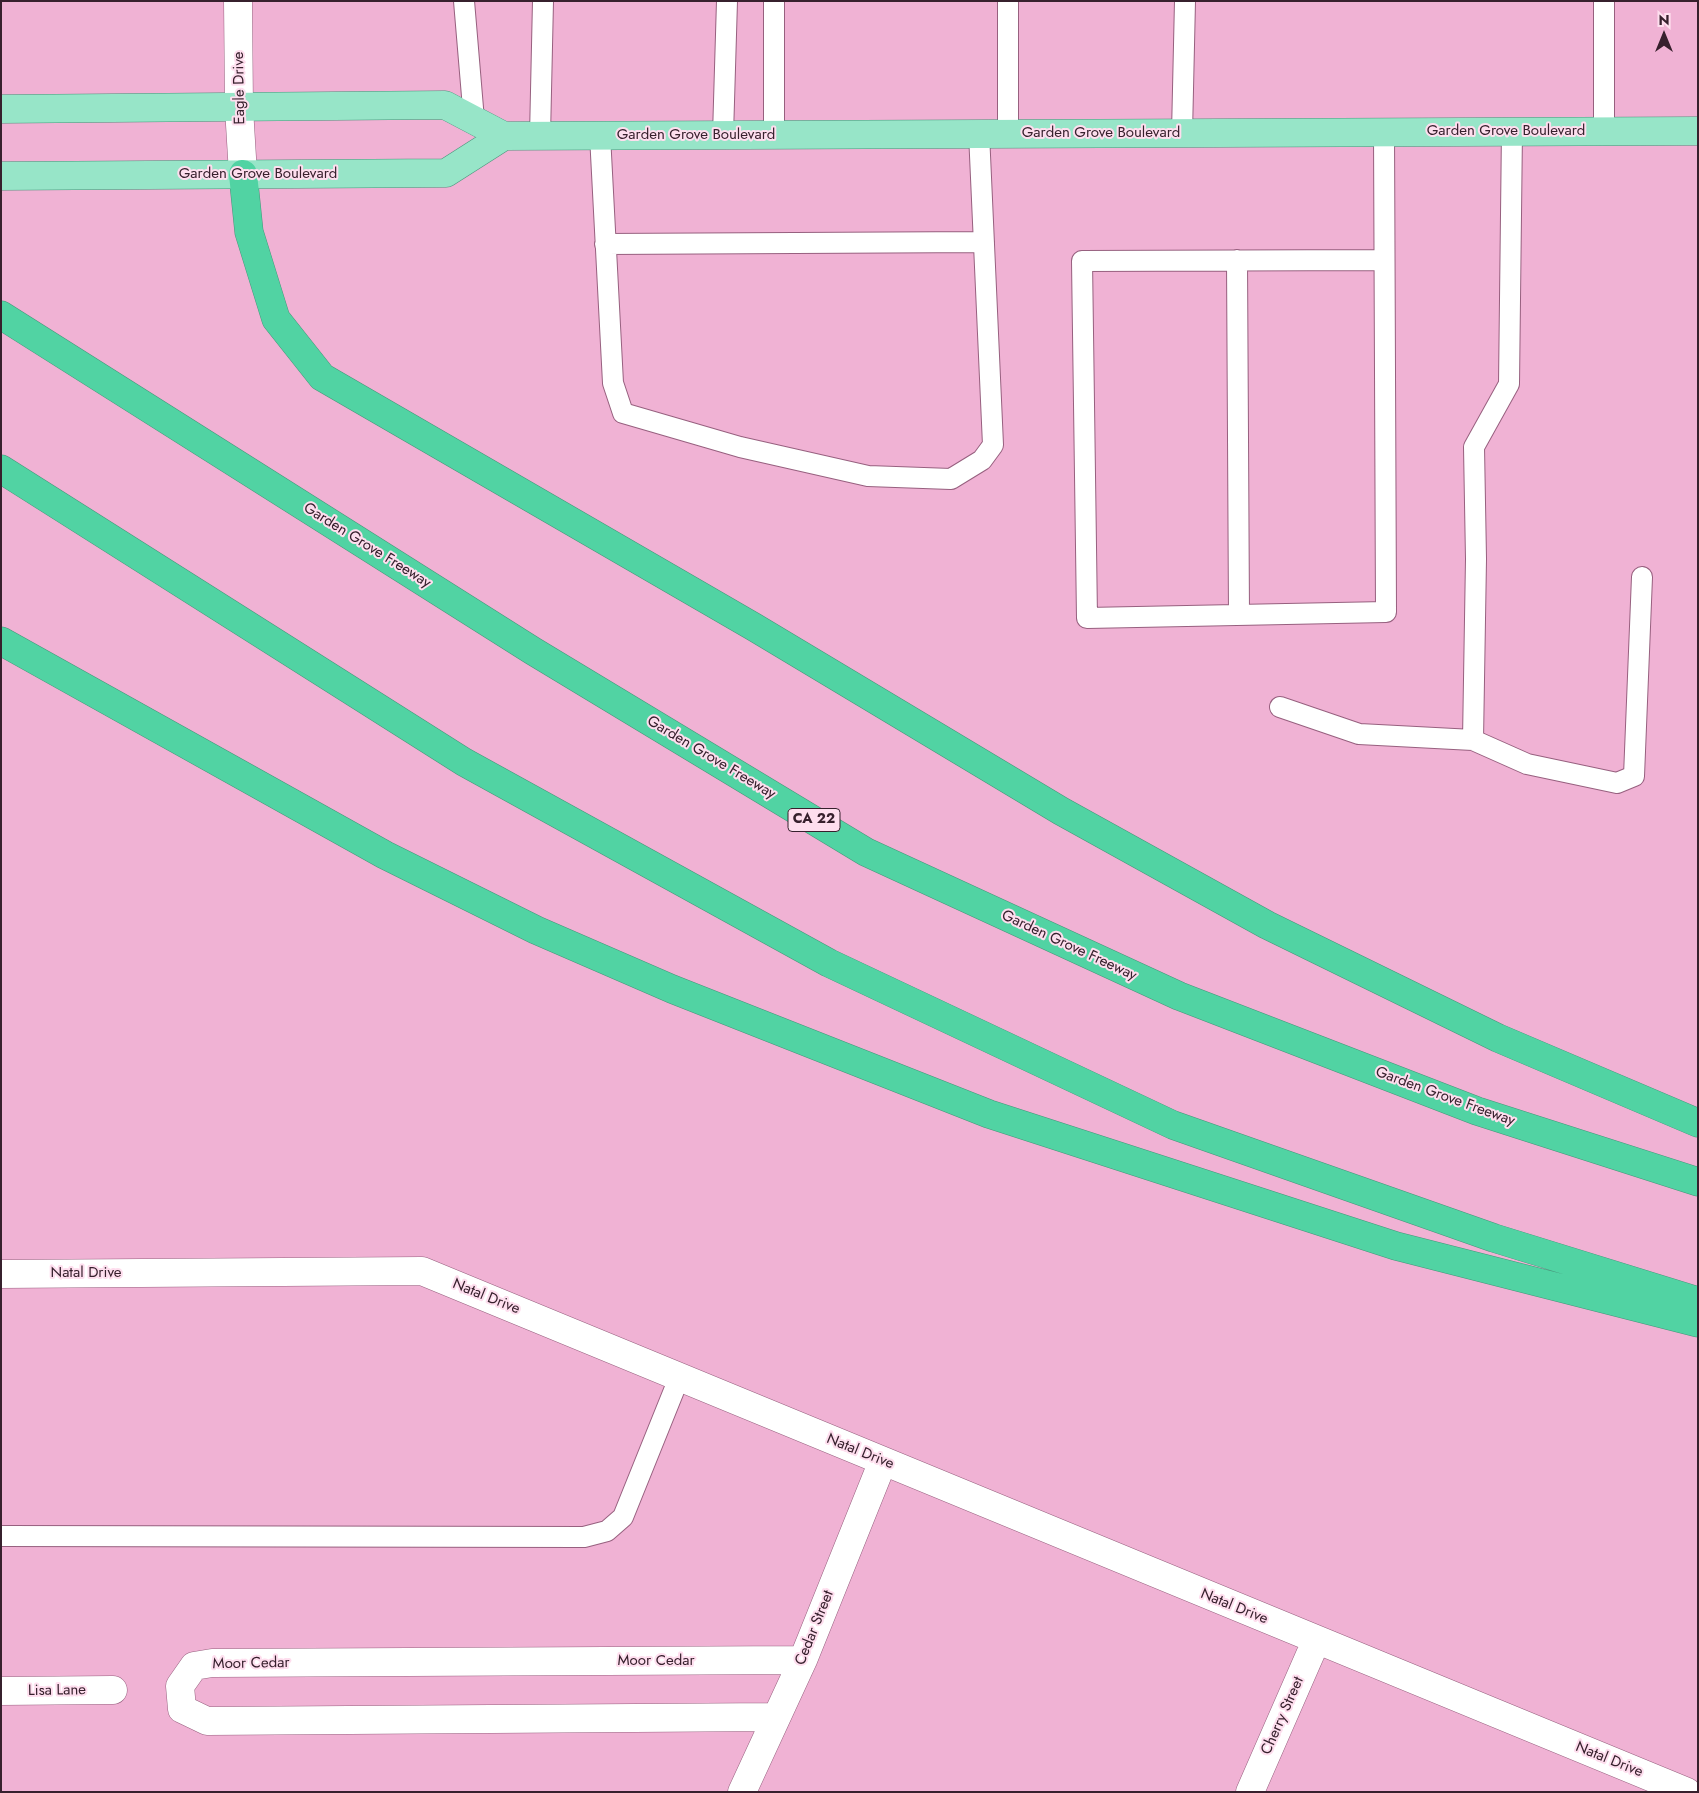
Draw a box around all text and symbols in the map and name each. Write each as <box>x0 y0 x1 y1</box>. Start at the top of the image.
north arrow <box>1639 10 1689 60</box>
text: N <box>1658 10 1670 30</box>
street label: Eagle Drive <box>230 51 250 125</box>
street label: Garden Grove Boulevard <box>1427 122 1585 140</box>
street label: Garden Grove Boulevard <box>1022 124 1180 142</box>
street label: Garden Grove Boulevard <box>617 126 775 144</box>
street label: Garden Grove Boulevard <box>179 165 337 183</box>
street label: Garden Grove Freeway <box>300 499 434 593</box>
street label: Garden Grove Freeway <box>643 712 779 804</box>
road number: CA 22 <box>788 808 840 832</box>
street label: Garden Grove Freeway <box>999 907 1139 985</box>
street label: Garden Grove Freeway <box>1373 1063 1517 1131</box>
street label: Natal Drive <box>51 1264 121 1282</box>
street label: Natal Drive <box>450 1275 522 1319</box>
street label: Natal Drive <box>824 1430 896 1474</box>
street label: Natal Drive <box>1198 1585 1270 1629</box>
street label: Cedar Street <box>792 1588 838 1668</box>
street label: Moor Cedar <box>617 1652 695 1670</box>
street label: Moor Cedar <box>212 1654 290 1674</box>
street label: Cherry Street <box>1258 1674 1308 1758</box>
street label: Lisa Lane <box>28 1681 86 1701</box>
street label: Natal Drive <box>1573 1738 1645 1782</box>

